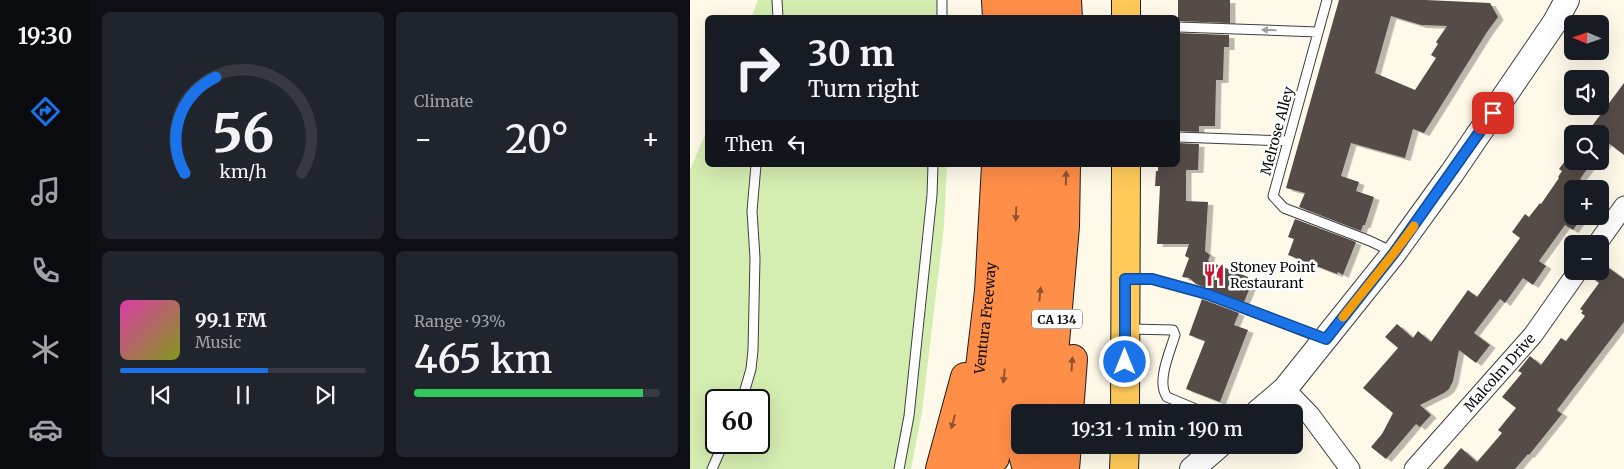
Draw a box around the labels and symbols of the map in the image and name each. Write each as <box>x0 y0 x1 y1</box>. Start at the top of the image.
north arrow <box>1564 15 1609 60</box>
one-way arrow <box>1261 26 1277 34</box>
street label: Melrose Alley <box>1257 84 1298 177</box>
pin <box>1472 92 1514 134</box>
one-way arrow <box>1062 170 1070 186</box>
one-way arrow <box>1012 206 1020 222</box>
place label: Stoney Point Restaurant <box>1230 258 1316 292</box>
street label: Ventura Freeway <box>970 261 1000 376</box>
restaurant icon: Stoney Point Restaurant <box>1201 262 1227 288</box>
one-way arrow <box>1036 286 1044 302</box>
road number: CA 134 <box>1032 310 1082 328</box>
street label: Malcolm Drive <box>1460 330 1539 415</box>
position arrow <box>1098 335 1150 387</box>
one-way arrow <box>1069 356 1077 372</box>
one-way arrow <box>1000 368 1008 384</box>
speed limit sign: 60 <box>705 389 770 454</box>
one-way arrow <box>948 415 956 430</box>

